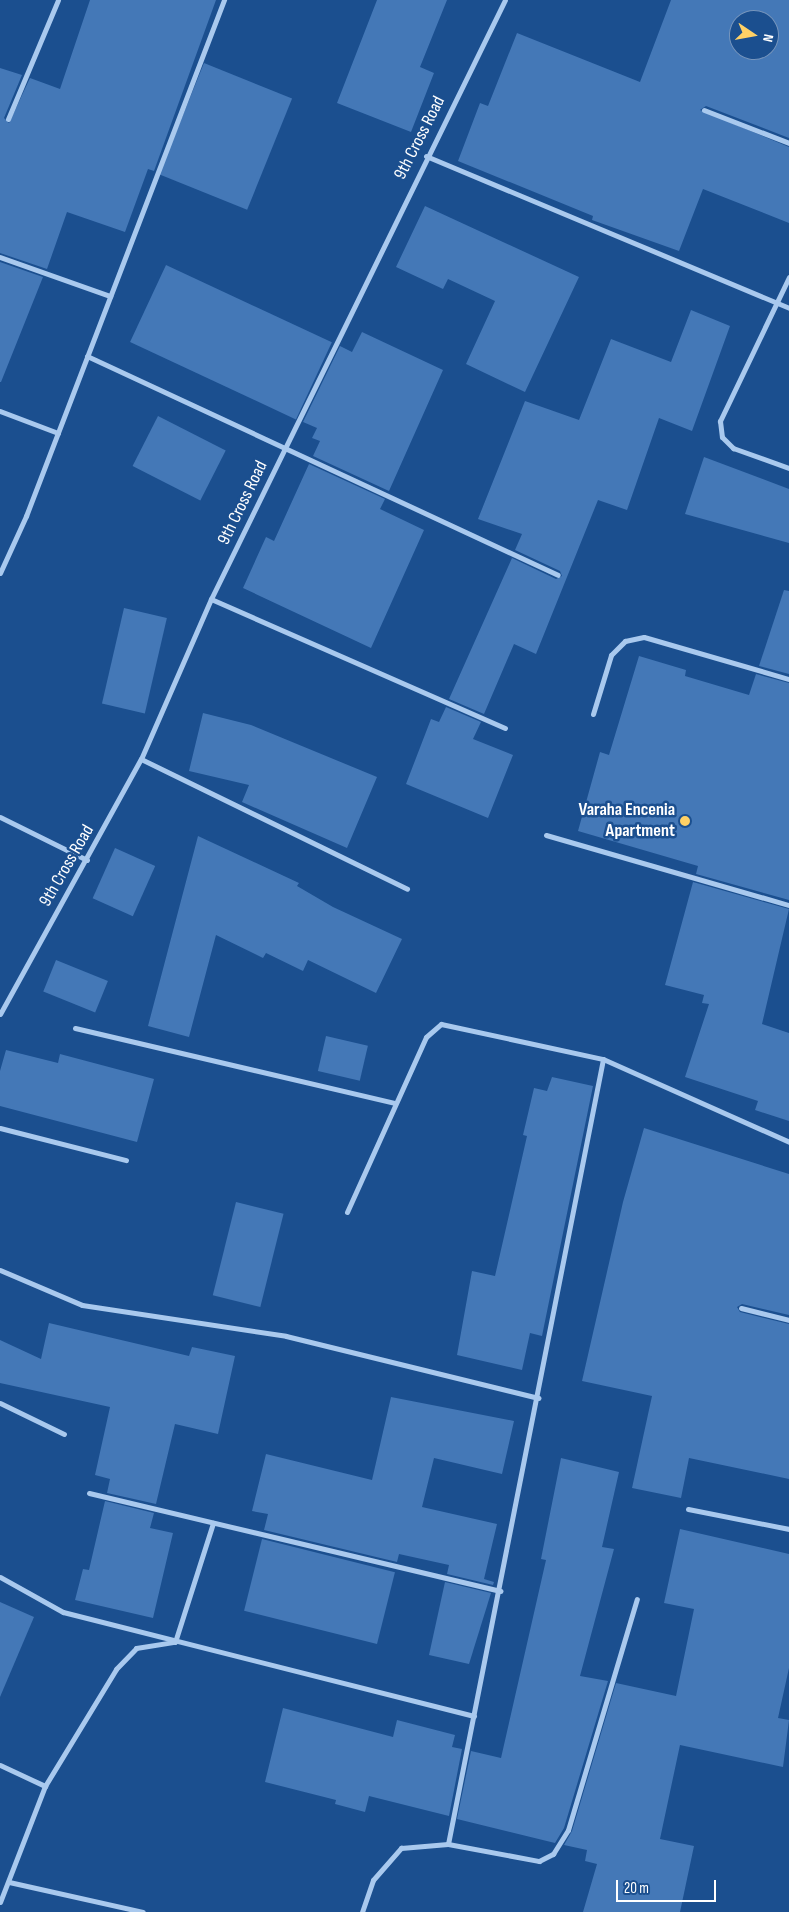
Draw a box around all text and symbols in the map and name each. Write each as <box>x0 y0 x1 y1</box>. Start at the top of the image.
north arrow <box>729 10 779 60</box>
text: N <box>759 33 777 43</box>
street label: 9th Cross Road <box>390 93 450 183</box>
street label: 9th Cross Road <box>213 457 273 549</box>
place label: Varaha Encenia Apartment <box>579 800 675 842</box>
marker: Varaha Encenia Apartment <box>679 815 691 827</box>
street label: 9th Cross Road <box>35 821 99 911</box>
scale bar <box>619 1870 719 1902</box>
text: 20 m <box>624 1879 649 1898</box>

